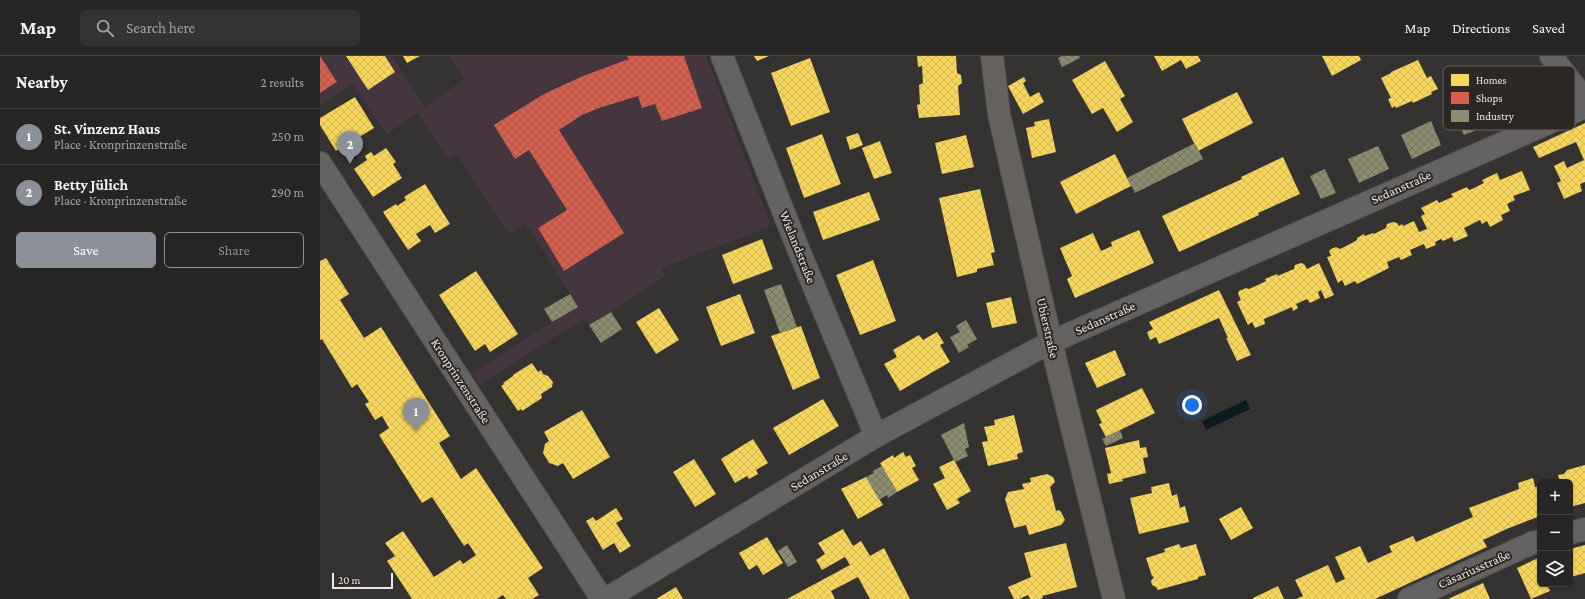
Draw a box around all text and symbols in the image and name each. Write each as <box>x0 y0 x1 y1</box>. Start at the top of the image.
search box <box>80 10 360 46</box>
text: Map <box>20 17 56 38</box>
icon: search <box>94 17 116 39</box>
text: Search here <box>126 20 195 36</box>
text: Map <box>1405 20 1430 36</box>
text: Directions <box>1452 20 1510 36</box>
text: Saved <box>1532 20 1565 36</box>
legend <box>1443 66 1575 130</box>
text: Nearby <box>16 73 68 92</box>
text: Homes <box>1476 74 1507 86</box>
text: 2 results <box>261 75 304 90</box>
text: Shops <box>1476 92 1503 105</box>
text: Industry <box>1476 110 1515 123</box>
text: St. Vinzenz Haus <box>54 121 160 137</box>
text: 1 <box>27 129 31 144</box>
text: 250 m <box>271 129 304 144</box>
pin: 2 <box>337 131 363 164</box>
text: Place · Kronprinzenstraße <box>54 137 187 152</box>
street label: Sedanstraße <box>1369 167 1434 207</box>
text: Betty Jülich <box>54 177 128 193</box>
text: 2 <box>26 185 32 200</box>
text: 290 m <box>271 185 304 200</box>
text: Place · Kronprinzenstraße <box>54 193 187 208</box>
street label: Wielandstraße <box>777 209 819 286</box>
button: Save <box>16 232 156 268</box>
button: Share <box>164 232 304 268</box>
street label: Ubierstraße <box>1034 296 1062 360</box>
street label: Sedanstraße <box>1073 298 1138 338</box>
street label: Kronprinzenstraße <box>428 336 494 426</box>
your location <box>1182 395 1202 415</box>
pin: 1 <box>403 398 429 431</box>
street label: Sedanstraße <box>788 448 851 494</box>
map controls <box>1537 479 1573 587</box>
button: + <box>1537 479 1573 515</box>
button: − <box>1537 515 1573 551</box>
street label: Cäsariusstraße <box>1436 546 1513 592</box>
button: layers <box>1537 551 1573 587</box>
scale bar <box>332 571 393 590</box>
text: 20 m <box>338 574 360 586</box>

